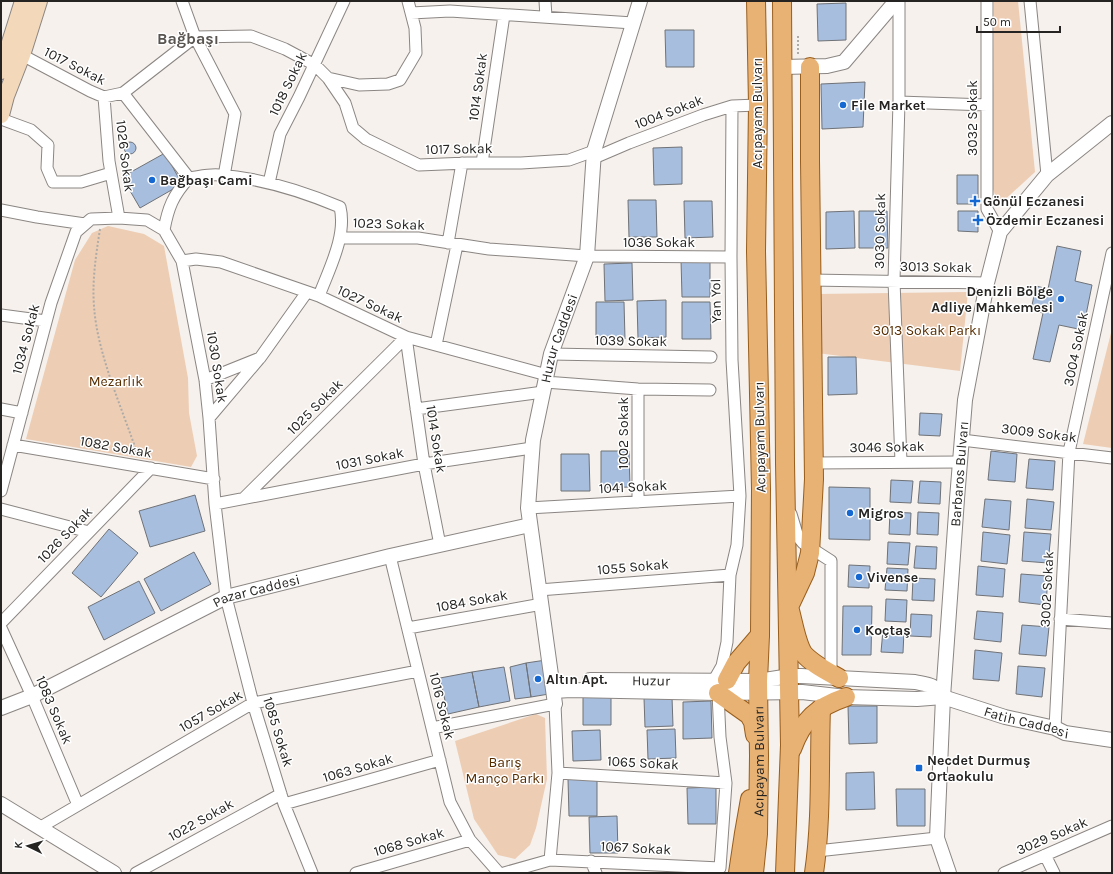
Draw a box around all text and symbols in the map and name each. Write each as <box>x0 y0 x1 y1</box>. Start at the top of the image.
scale bar <box>977 8 1060 34</box>
text: 50 m <box>983 15 1011 29</box>
district label: Bağbaşı <box>157 29 219 48</box>
street label: 1017 Sokak <box>41 43 109 89</box>
street label: 1018 Sokak <box>265 49 311 119</box>
street label: 1014 Sokak <box>465 52 491 122</box>
street label: Acıpayam Bulvarı <box>749 57 766 169</box>
street label: 3032 Sokak <box>964 80 981 156</box>
street label: 1004 Sokak <box>632 91 706 133</box>
place label: File Market <box>851 97 926 114</box>
marker: File Market <box>838 100 848 110</box>
street label: 1026 Sokak <box>112 119 138 193</box>
street label: 1017 Sokak <box>425 140 493 158</box>
place label: Bağbaşı Cami <box>160 172 253 189</box>
marker: Bağbaşı Cami <box>147 175 157 185</box>
street label: 3030 Sokak <box>871 193 889 269</box>
place label: Gönül Eczanesi <box>983 193 1085 210</box>
marker: Gönül Eczanesi <box>970 196 980 206</box>
place label: Özdemir Eczanesi <box>986 212 1104 229</box>
street label: 1023 Sokak <box>353 214 426 234</box>
marker: Özdemir Eczanesi <box>973 215 983 225</box>
street label: 1036 Sokak <box>623 234 695 251</box>
street label: 3013 Sokak <box>900 258 972 276</box>
street label: Yan Yol <box>707 279 725 323</box>
street label: 1027 Sokak <box>334 281 406 327</box>
place label: Denizli Bölge Adliye Mahkemesi <box>931 283 1053 316</box>
street label: Huzur Caddesi <box>537 291 581 385</box>
marker: Denizli Bölge Adliye Mahkemesi <box>1056 294 1066 304</box>
street label: 1034 Sokak <box>8 302 44 376</box>
street label: 3004 Sokak <box>1060 310 1092 388</box>
park label: 3013 Sokak Parkı <box>873 322 981 339</box>
street label: 1030 Sokak <box>203 330 231 404</box>
street label: 1039 Sokak <box>595 332 667 350</box>
park label: Mezarlık <box>89 373 143 390</box>
street label: 1025 Sokak <box>284 376 346 438</box>
street label: Acıpayam Bulvarı <box>751 381 769 493</box>
street label: 1002 Sokak <box>615 397 632 469</box>
street label: 1014 Sokak <box>422 404 450 474</box>
street label: Barbaros Bulvarı <box>947 420 972 527</box>
street label: 3009 Sokak <box>1000 420 1078 446</box>
street label: 1082 Sokak <box>79 432 153 462</box>
street label: 3046 Sokak <box>849 438 925 456</box>
street label: 1031 Sokak <box>335 444 405 474</box>
street label: 1041 Sokak <box>598 477 668 497</box>
street label: 1026 Sokak <box>34 503 96 567</box>
place label: Migros <box>858 505 904 522</box>
marker: Migros <box>845 508 855 518</box>
street label: 3002 Sokak <box>1037 551 1057 627</box>
street label: 1055 Sokak <box>597 555 670 579</box>
place label: Vivense <box>867 569 918 586</box>
street label: Pazar Caddesi <box>210 570 302 611</box>
marker: Vivense <box>854 572 864 582</box>
street label: 1084 Sokak <box>435 586 509 616</box>
place label: Koçtaş <box>865 622 911 639</box>
marker: Koçtaş <box>852 625 862 635</box>
street label: 1016 Sokak <box>425 671 459 741</box>
place label: Altın Apt. <box>546 671 607 688</box>
street label: Huzur <box>632 672 671 689</box>
street label: 1083 Sokak <box>32 673 76 747</box>
marker: Altın Apt. <box>533 674 543 684</box>
street label: 1057 Sokak <box>176 686 246 736</box>
street label: 1085 Sokak <box>259 695 297 769</box>
street label: Fatih Caddesi <box>982 702 1070 742</box>
street label: Acıpayam Bulvarı <box>750 706 768 817</box>
street label: 1063 Sokak <box>321 750 395 786</box>
place label: Necdet Durmuş Ortaokulu <box>927 752 1030 785</box>
street label: 1065 Sokak <box>607 753 679 773</box>
park label: Barış Manço Parkı <box>466 754 544 787</box>
marker: Necdet Durmuş Ortaokulu <box>914 763 924 773</box>
street label: 1022 Sokak <box>165 795 237 845</box>
street label: 3029 Sokak <box>1014 813 1090 859</box>
street label: 1068 Sokak <box>372 824 446 860</box>
north arrow <box>8 826 48 866</box>
street label: 1067 Sokak <box>600 838 672 858</box>
text: K <box>12 840 25 849</box>

